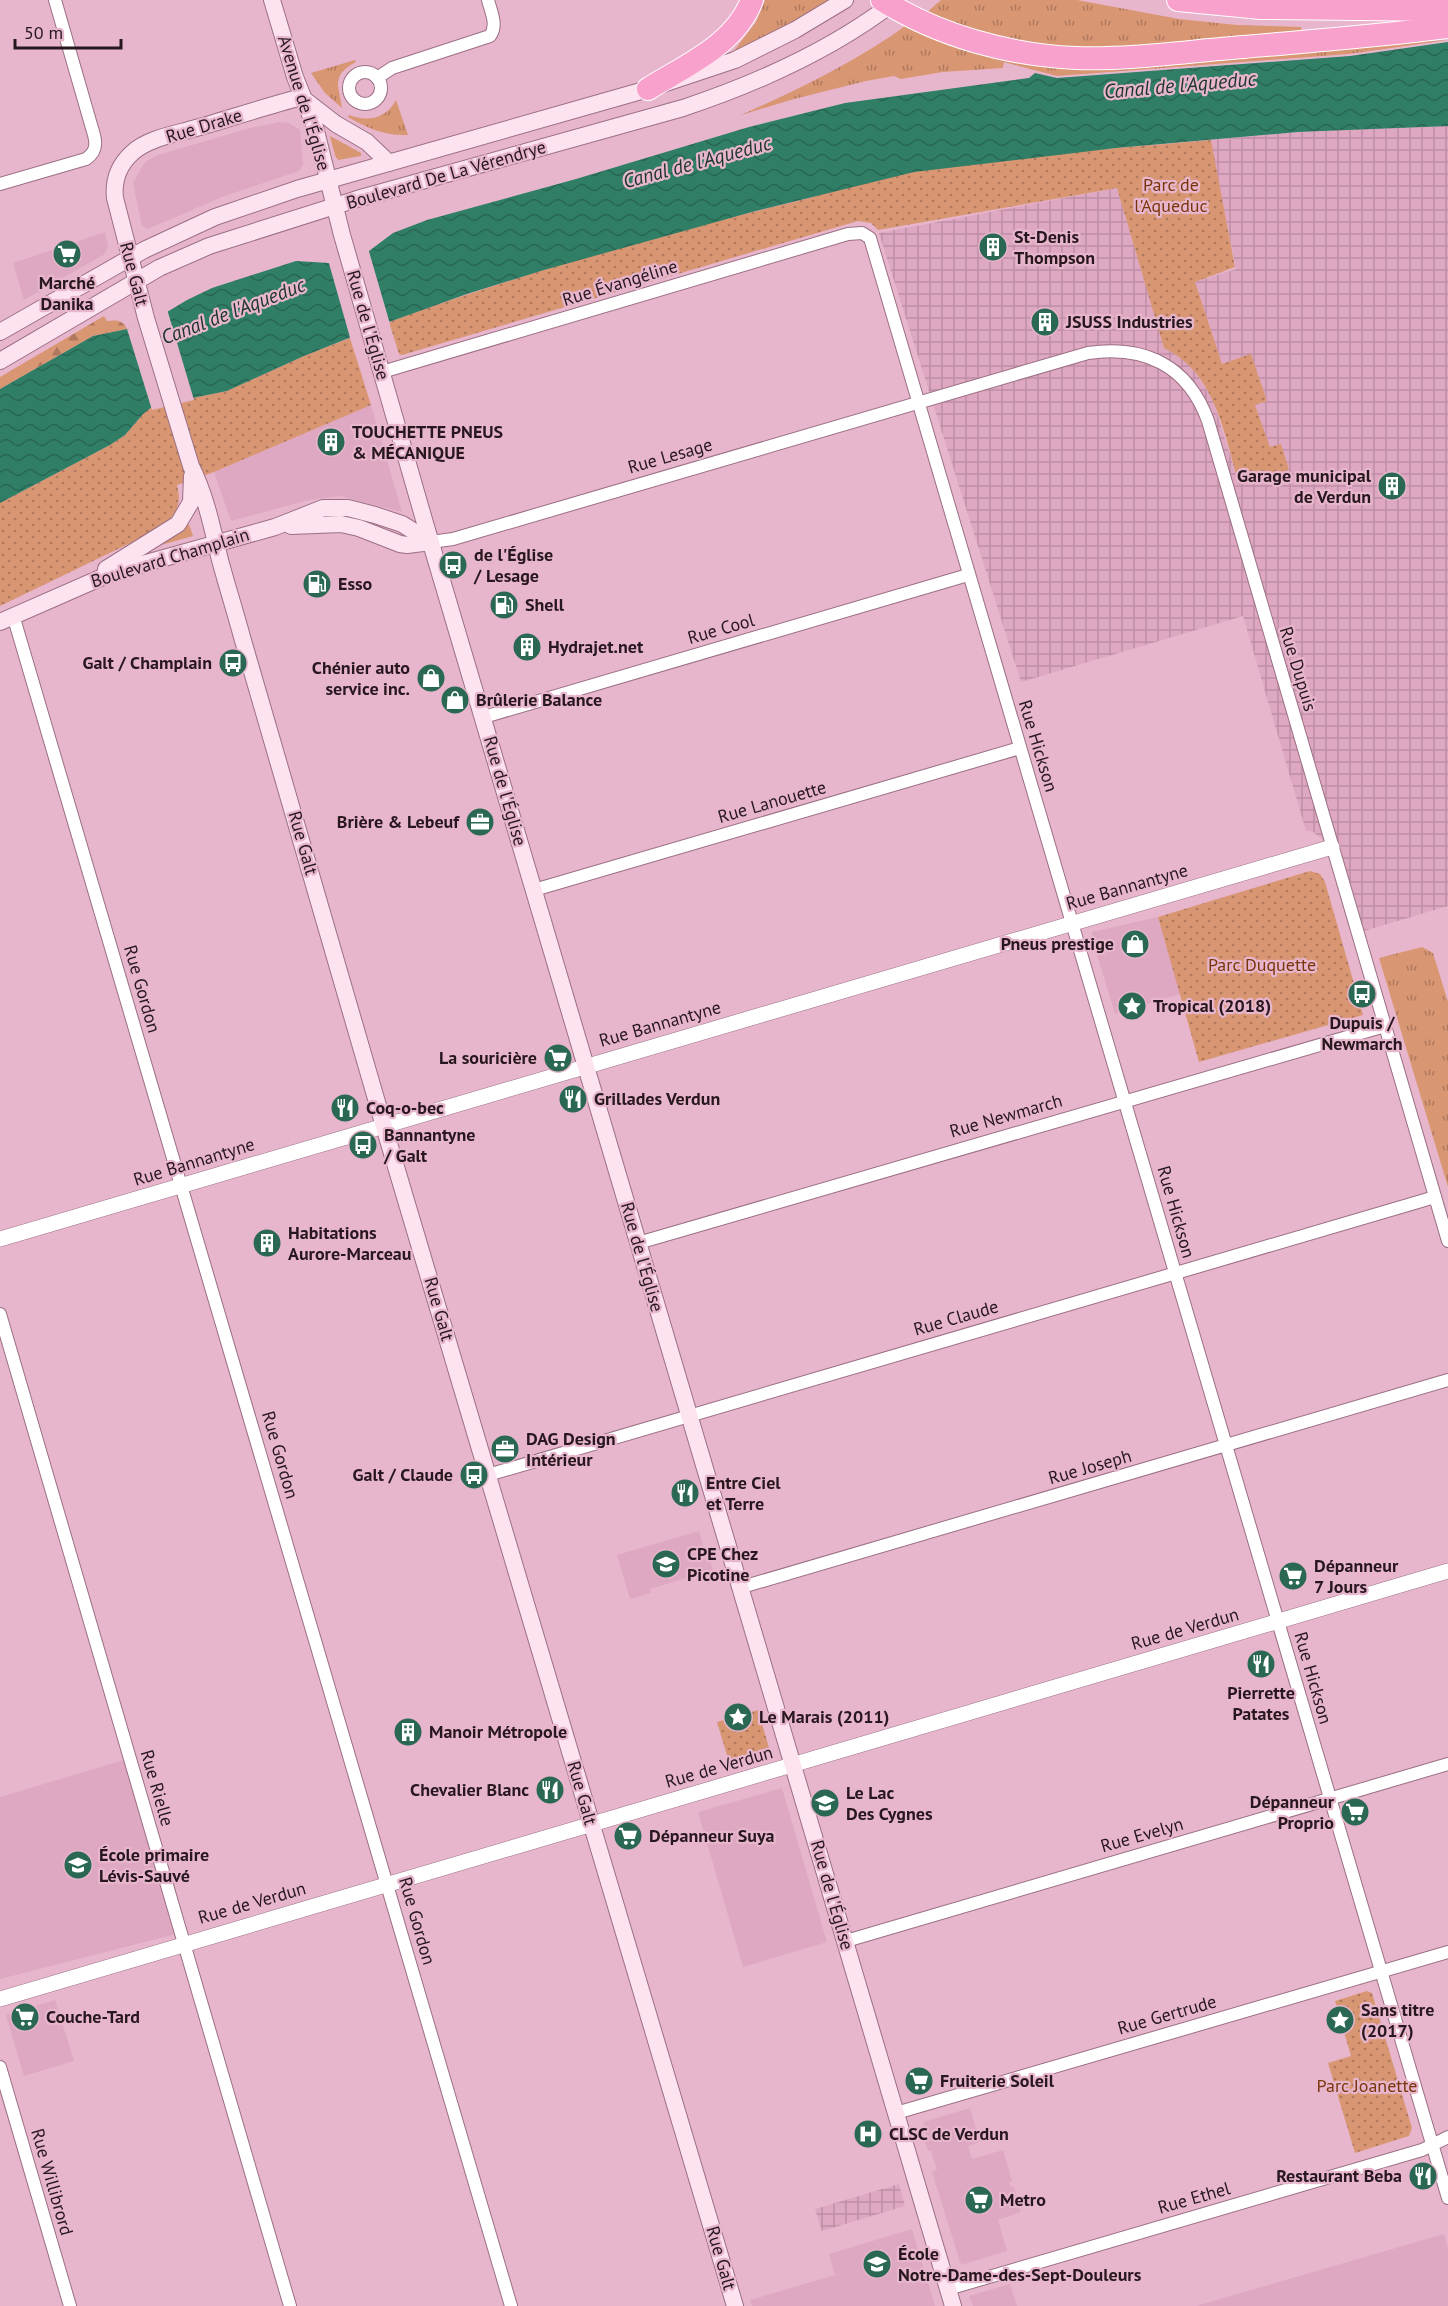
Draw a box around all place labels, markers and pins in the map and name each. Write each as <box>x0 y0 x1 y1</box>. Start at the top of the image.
place label: St-Denis Thompson <box>1014 225 1095 269</box>
building icon: St-Denis Thompson <box>977 231 1009 263</box>
supermarket icon: Marché Danika <box>51 238 83 270</box>
place label: Marché Danika <box>39 271 95 315</box>
building icon: JSUSS Industries <box>1029 306 1061 338</box>
place label: JSUSS Industries <box>1065 310 1193 333</box>
place label: TOUCHETTE PNEUS & MÉCANIQUE <box>352 420 503 464</box>
building icon: TOUCHETTE PNEUS & MÉCANIQUE <box>315 426 347 458</box>
place label: Garage municipal de Verdun <box>1237 464 1372 508</box>
building icon: Garage municipal de Verdun <box>1376 470 1408 502</box>
place label: de l'Église / Lesage <box>473 543 553 587</box>
bus stop icon: de l'Église / Lesage <box>437 549 469 581</box>
fuel station icon: Esso <box>301 568 333 600</box>
place label: Esso <box>338 572 373 595</box>
fuel station icon: Shell <box>488 589 520 621</box>
place label: Shell <box>525 593 565 616</box>
building icon: Hydrajet.net <box>511 631 543 663</box>
place label: Hydrajet.net <box>548 635 644 658</box>
bus stop icon: Galt / Champlain <box>217 647 249 679</box>
place label: Galt / Champlain <box>82 651 212 674</box>
place label: Chénier auto service inc. <box>312 656 410 700</box>
shop icon: Chénier auto service inc. <box>415 662 447 694</box>
shop icon: Brûlerie Balance <box>439 684 471 716</box>
place label: Brûlerie Balance <box>476 688 602 711</box>
office icon: Brière & Lebeuf <box>464 806 496 838</box>
place label: Brière & Lebeuf <box>337 810 460 833</box>
shop icon: Pneus prestige <box>1119 928 1151 960</box>
place label: Pneus prestige <box>1001 932 1114 955</box>
bus stop icon: Dupuis / Newmarch <box>1346 978 1378 1010</box>
place icon: Tropical (2018) <box>1116 990 1148 1022</box>
place label: Tropical (2018) <box>1153 994 1271 1017</box>
place label: Dupuis / Newmarch <box>1321 1011 1403 1055</box>
supermarket icon: La souricière <box>542 1042 574 1074</box>
place label: La souricière <box>439 1046 537 1069</box>
restaurant icon: Grillades Verdun <box>557 1083 589 1115</box>
place label: Grillades Verdun <box>594 1087 720 1110</box>
restaurant icon: Coq-o-bec <box>329 1092 361 1124</box>
place label: Coq-o-bec <box>366 1096 444 1119</box>
place label: Bannantyne / Galt <box>383 1123 475 1167</box>
bus stop icon: Bannantyne / Galt <box>347 1129 379 1161</box>
place label: Habitations Aurore-Marceau <box>288 1221 411 1265</box>
building icon: Habitations Aurore-Marceau <box>251 1227 283 1259</box>
place label: DAG Design Intérieur <box>526 1427 616 1471</box>
office icon: DAG Design Intérieur <box>489 1433 521 1465</box>
bus stop icon: Galt / Claude <box>458 1459 490 1491</box>
place label: Galt / Claude <box>353 1463 453 1486</box>
place label: Entre Ciel et Terre <box>706 1471 781 1515</box>
restaurant icon: Entre Ciel et Terre <box>669 1477 701 1509</box>
place label: CPE Chez Picotine <box>687 1542 758 1586</box>
school or university icon: CPE Chez Picotine <box>650 1548 682 1580</box>
place label: Dépanneur 7 Jours <box>1314 1554 1399 1598</box>
supermarket icon: Dépanneur 7 Jours <box>1277 1560 1309 1592</box>
restaurant icon: Pierrette Patates <box>1245 1648 1277 1680</box>
place label: Pierrette Patates <box>1227 1681 1295 1725</box>
place icon: Le Marais (2011) <box>722 1701 754 1733</box>
place label: Le Marais (2011) <box>759 1705 889 1728</box>
building icon: Manoir Métropole <box>392 1716 424 1748</box>
place label: Manoir Métropole <box>429 1720 567 1743</box>
restaurant icon: Chevalier Blanc <box>534 1774 566 1806</box>
place label: Chevalier Blanc <box>410 1778 529 1801</box>
place label: Le Lac Des Cygnes <box>846 1781 933 1825</box>
school or university icon: Le Lac Des Cygnes <box>809 1787 841 1819</box>
place label: Dépanneur Proprio <box>1250 1790 1335 1834</box>
supermarket icon: Dépanneur Proprio <box>1339 1796 1371 1828</box>
supermarket icon: Dépanneur Suya <box>612 1820 644 1852</box>
place label: Dépanneur Suya <box>649 1824 775 1847</box>
place label: École primaire Lévis-Sauvé <box>99 1843 209 1887</box>
school or university icon: École primaire Lévis-Sauvé <box>62 1849 94 1881</box>
place label: Sans titre (2017) <box>1361 1998 1434 2042</box>
supermarket icon: Couche-Tard <box>9 2001 41 2033</box>
place icon: Sans titre (2017) <box>1324 2004 1356 2036</box>
place label: Couche-Tard <box>46 2005 140 2028</box>
supermarket icon: Fruiterie Soleil <box>903 2065 935 2097</box>
place label: Fruiterie Soleil <box>940 2069 1055 2092</box>
hospital icon: CLSC de Verdun <box>852 2118 884 2150</box>
place label: CLSC de Verdun <box>889 2122 1009 2145</box>
restaurant icon: Restaurant Beba <box>1407 2160 1439 2192</box>
place label: Restaurant Beba <box>1276 2164 1402 2187</box>
supermarket icon: Metro <box>963 2184 995 2216</box>
place label: Metro <box>1000 2188 1046 2211</box>
place label: École Notre-Dame-des-Sept-Douleurs <box>898 2242 1142 2286</box>
school or university icon: École Notre-Dame-des-Sept-Douleurs <box>861 2248 893 2280</box>

